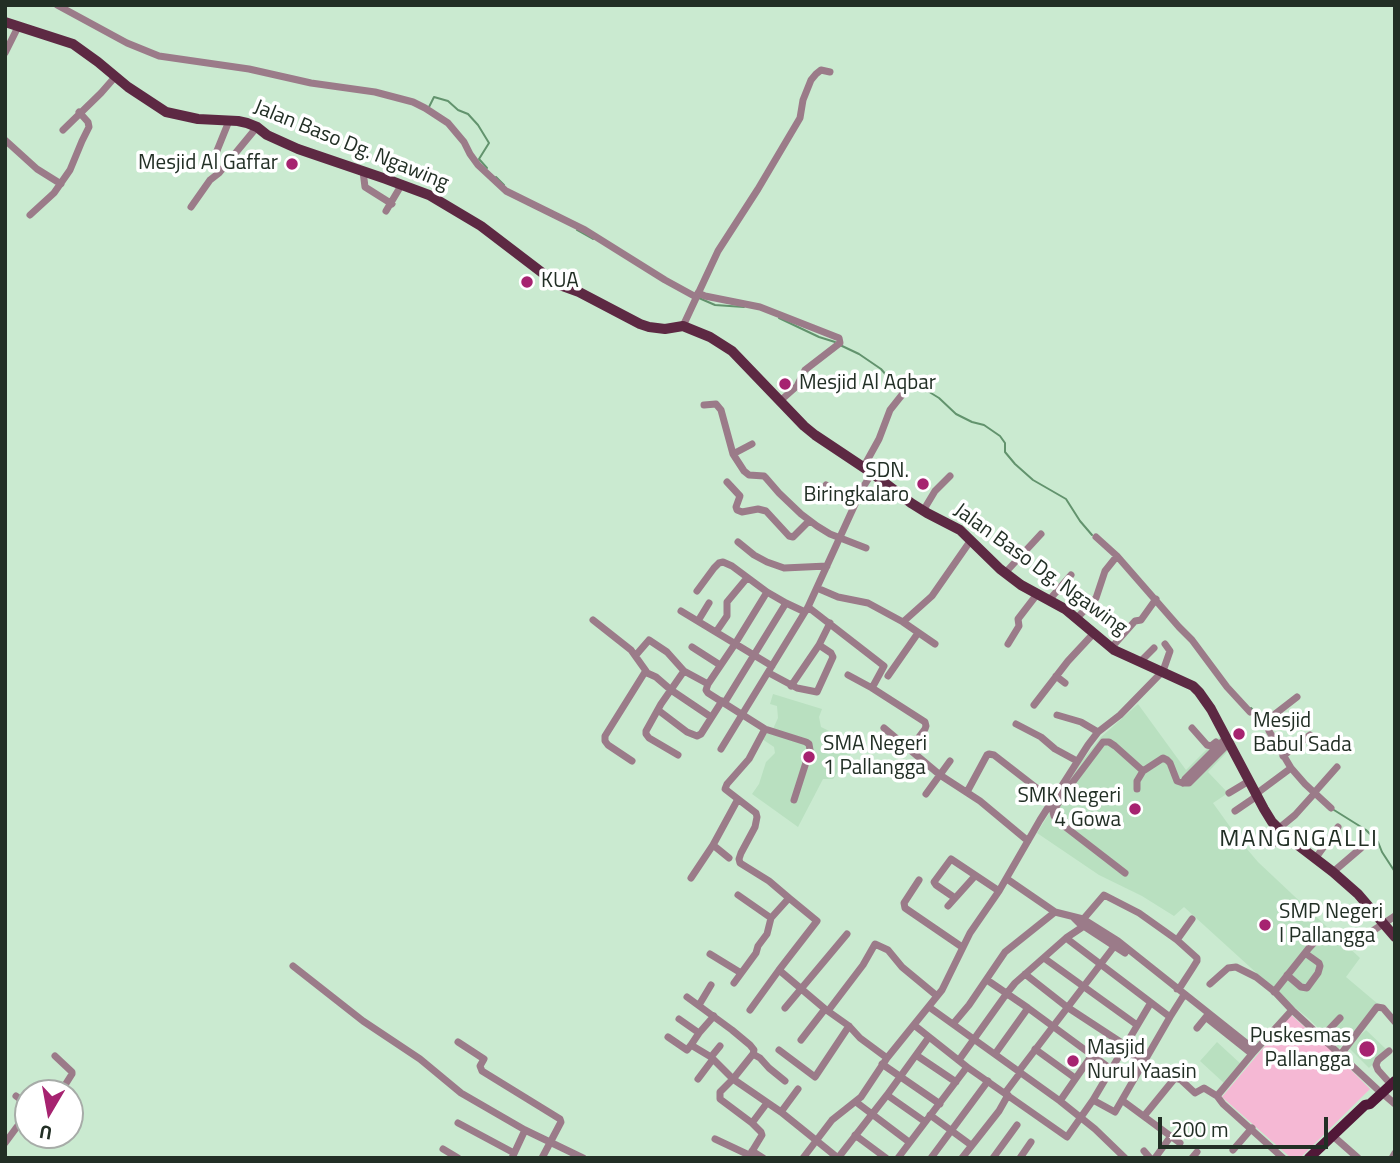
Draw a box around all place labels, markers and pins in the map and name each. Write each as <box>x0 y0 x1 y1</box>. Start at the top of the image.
place label: Mesjid Al Gaffar <box>138 151 278 177</box>
marker: Mesjid Al Gaffar <box>284 156 300 172</box>
place label: KUA <box>541 269 579 295</box>
marker: KUA <box>519 274 535 290</box>
place label: Mesjid Al Aqbar <box>799 371 936 397</box>
marker: Mesjid Al Aqbar <box>777 376 793 392</box>
place label: SDN. Biringkalaro <box>803 459 909 509</box>
marker: SDN. Biringkalaro <box>915 476 931 492</box>
place label: Mesjid Babul Sada <box>1253 709 1352 759</box>
marker: Mesjid Babul Sada <box>1231 726 1247 742</box>
place label: SMA Negeri 1 Pallangga <box>823 732 927 782</box>
marker: SMA Negeri 1 Pallangga <box>801 749 817 765</box>
place label: SMK Negeri 4 Gowa <box>1017 784 1121 834</box>
marker: SMK Negeri 4 Gowa <box>1127 801 1143 817</box>
place label: SMP Negeri I Pallangga <box>1279 900 1383 950</box>
marker: SMP Negeri I Pallangga <box>1257 917 1273 933</box>
place label: Puskesmas Pallangga <box>1250 1024 1351 1074</box>
place label: Masjid Nurul Yaasin <box>1087 1036 1197 1086</box>
marker: Puskesmas Pallangga <box>1357 1039 1377 1059</box>
marker: Masjid Nurul Yaasin <box>1065 1053 1081 1069</box>

